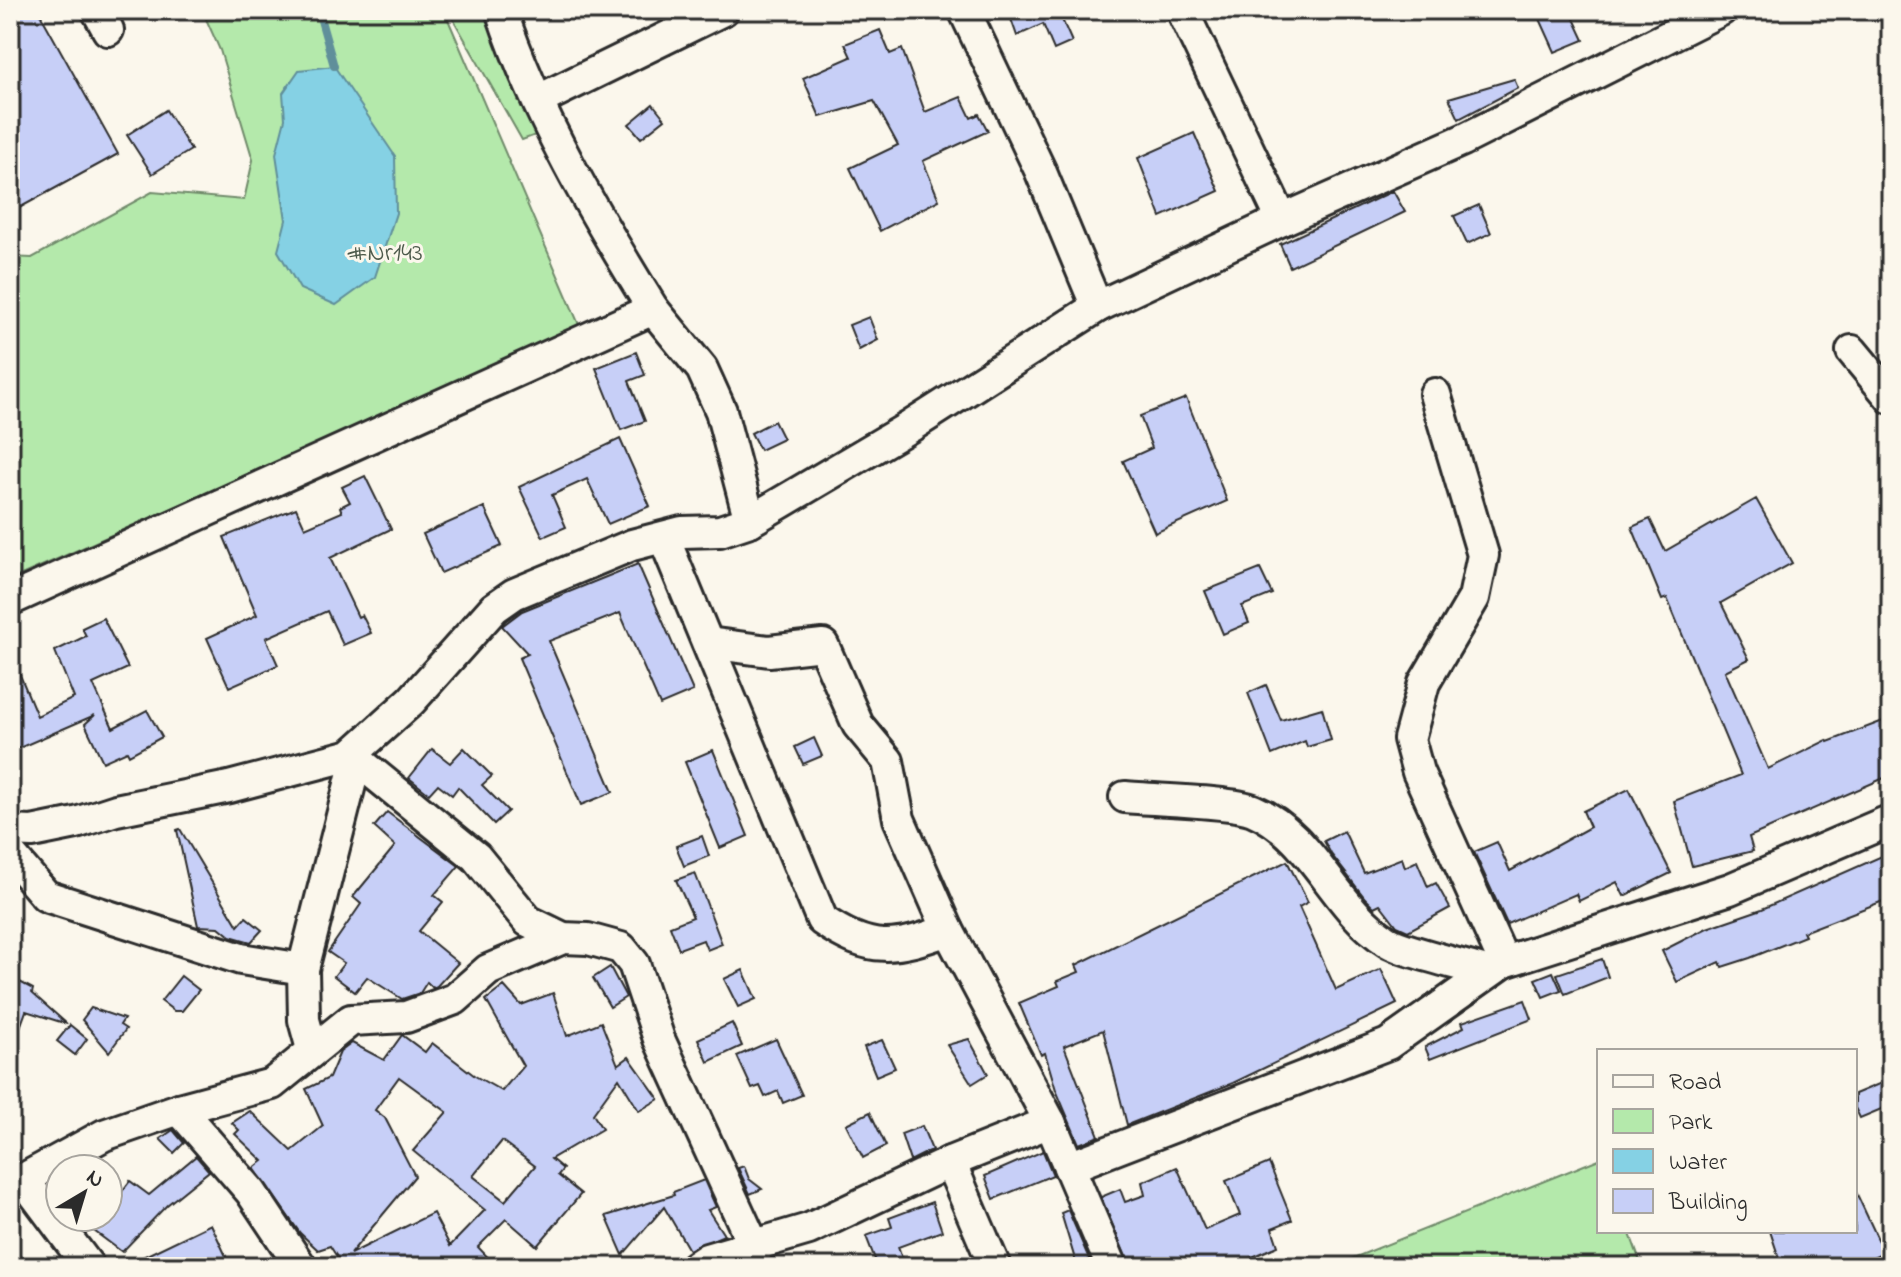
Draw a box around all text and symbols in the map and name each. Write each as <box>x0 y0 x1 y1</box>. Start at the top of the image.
park label: #Nr143 <box>347 235 423 273</box>
legend <box>1597 1049 1857 1233</box>
text: Road <box>1669 1066 1722 1101</box>
text: Park <box>1669 1106 1713 1141</box>
text: Water <box>1669 1146 1727 1181</box>
north arrow <box>44 1153 124 1233</box>
text: N <box>79 1162 110 1197</box>
text: Building <box>1668 1186 1748 1221</box>

